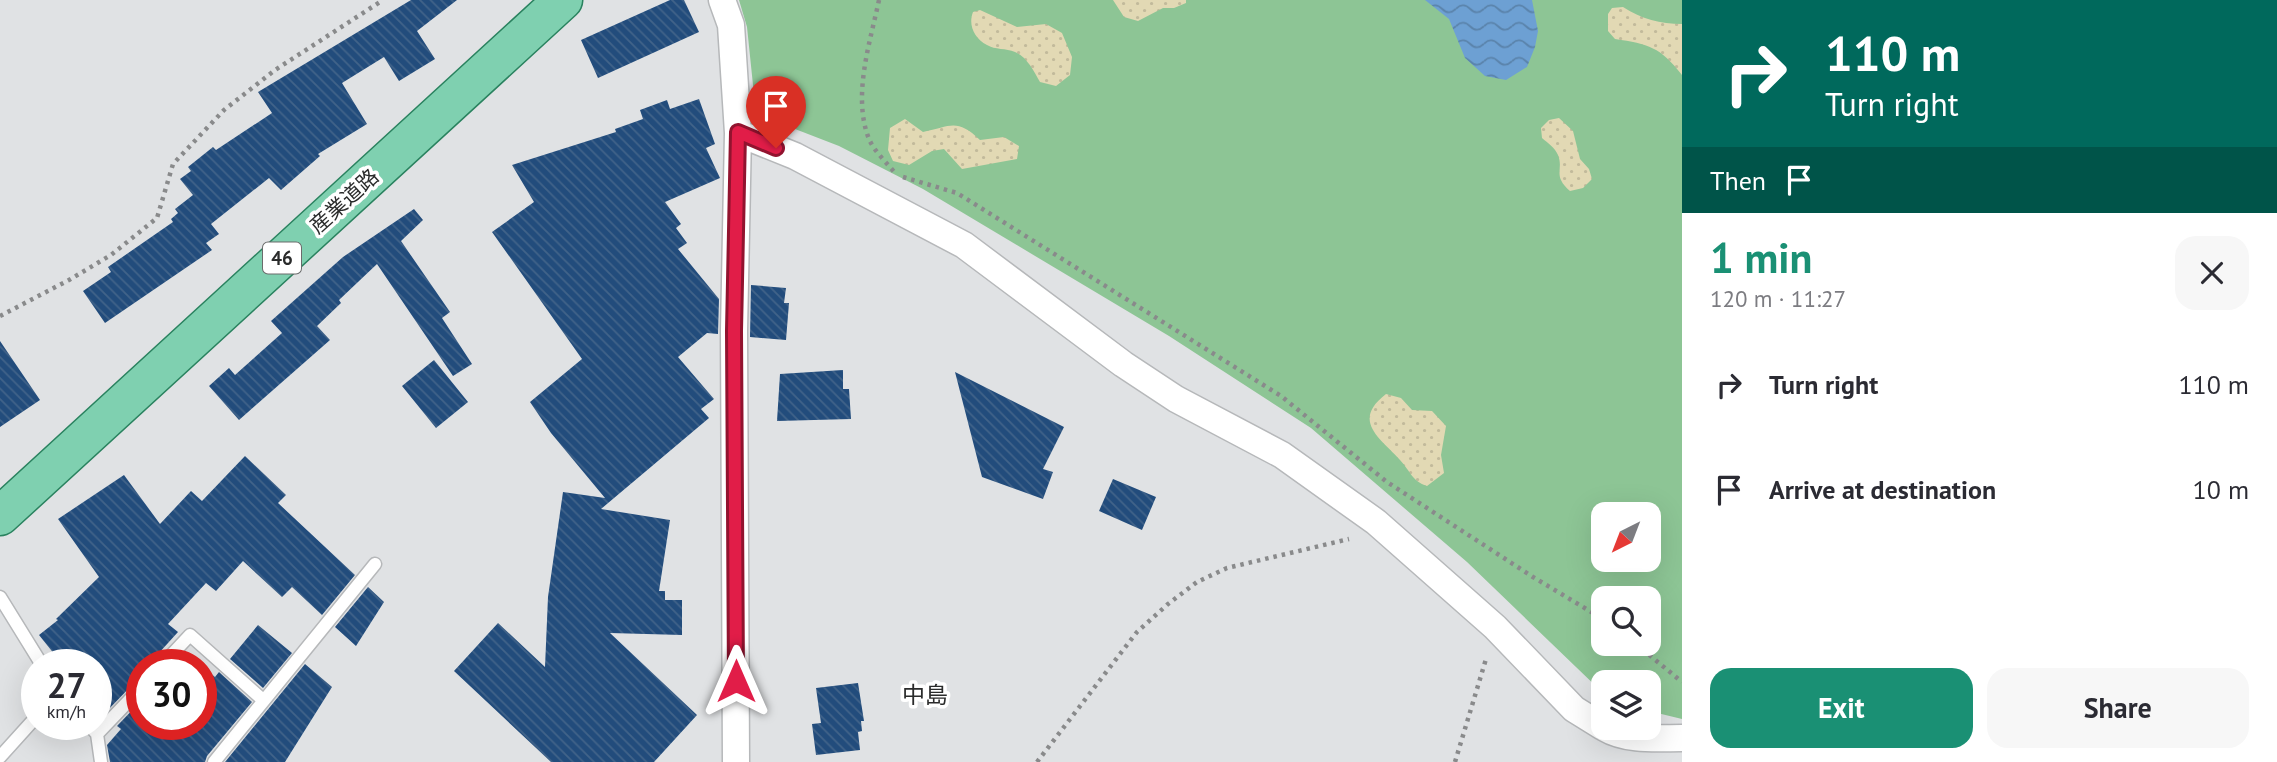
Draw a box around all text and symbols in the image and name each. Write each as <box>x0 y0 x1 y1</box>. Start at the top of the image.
text: 110 m <box>1825 21 1960 85</box>
icon: right <box>1710 28 1801 119</box>
pin <box>746 76 806 148</box>
text: Turn right <box>1825 83 1959 125</box>
icon: arrive <box>757 87 795 125</box>
icon: arrive <box>1780 161 1818 199</box>
street label: 産業道路 <box>304 163 384 239</box>
text: Then <box>1710 164 1766 197</box>
text: 1 min <box>1710 230 1812 285</box>
button: close <box>2175 236 2249 310</box>
road number: 46 <box>263 242 301 274</box>
text: 120 m · 11:27 <box>1710 284 1846 313</box>
icon: right <box>1710 366 1748 404</box>
text: Turn right <box>1769 368 1878 401</box>
text: 110 m <box>2178 368 2249 401</box>
icon: arrive <box>1710 471 1748 509</box>
text: Arrive at destination <box>1769 473 1996 506</box>
text: 10 m <box>2193 473 2249 506</box>
north arrow <box>1591 502 1661 572</box>
map controls <box>1591 502 1661 740</box>
button: search <box>1591 586 1661 656</box>
position arrow <box>699 644 773 718</box>
speed limit sign: 30 <box>126 649 217 740</box>
text: 27 <box>47 662 86 708</box>
button: Exit <box>1710 668 1973 748</box>
button: Share <box>1987 668 2249 748</box>
button: layers <box>1591 670 1661 740</box>
district label: 中島 <box>902 680 948 709</box>
text: km/h <box>47 700 86 723</box>

